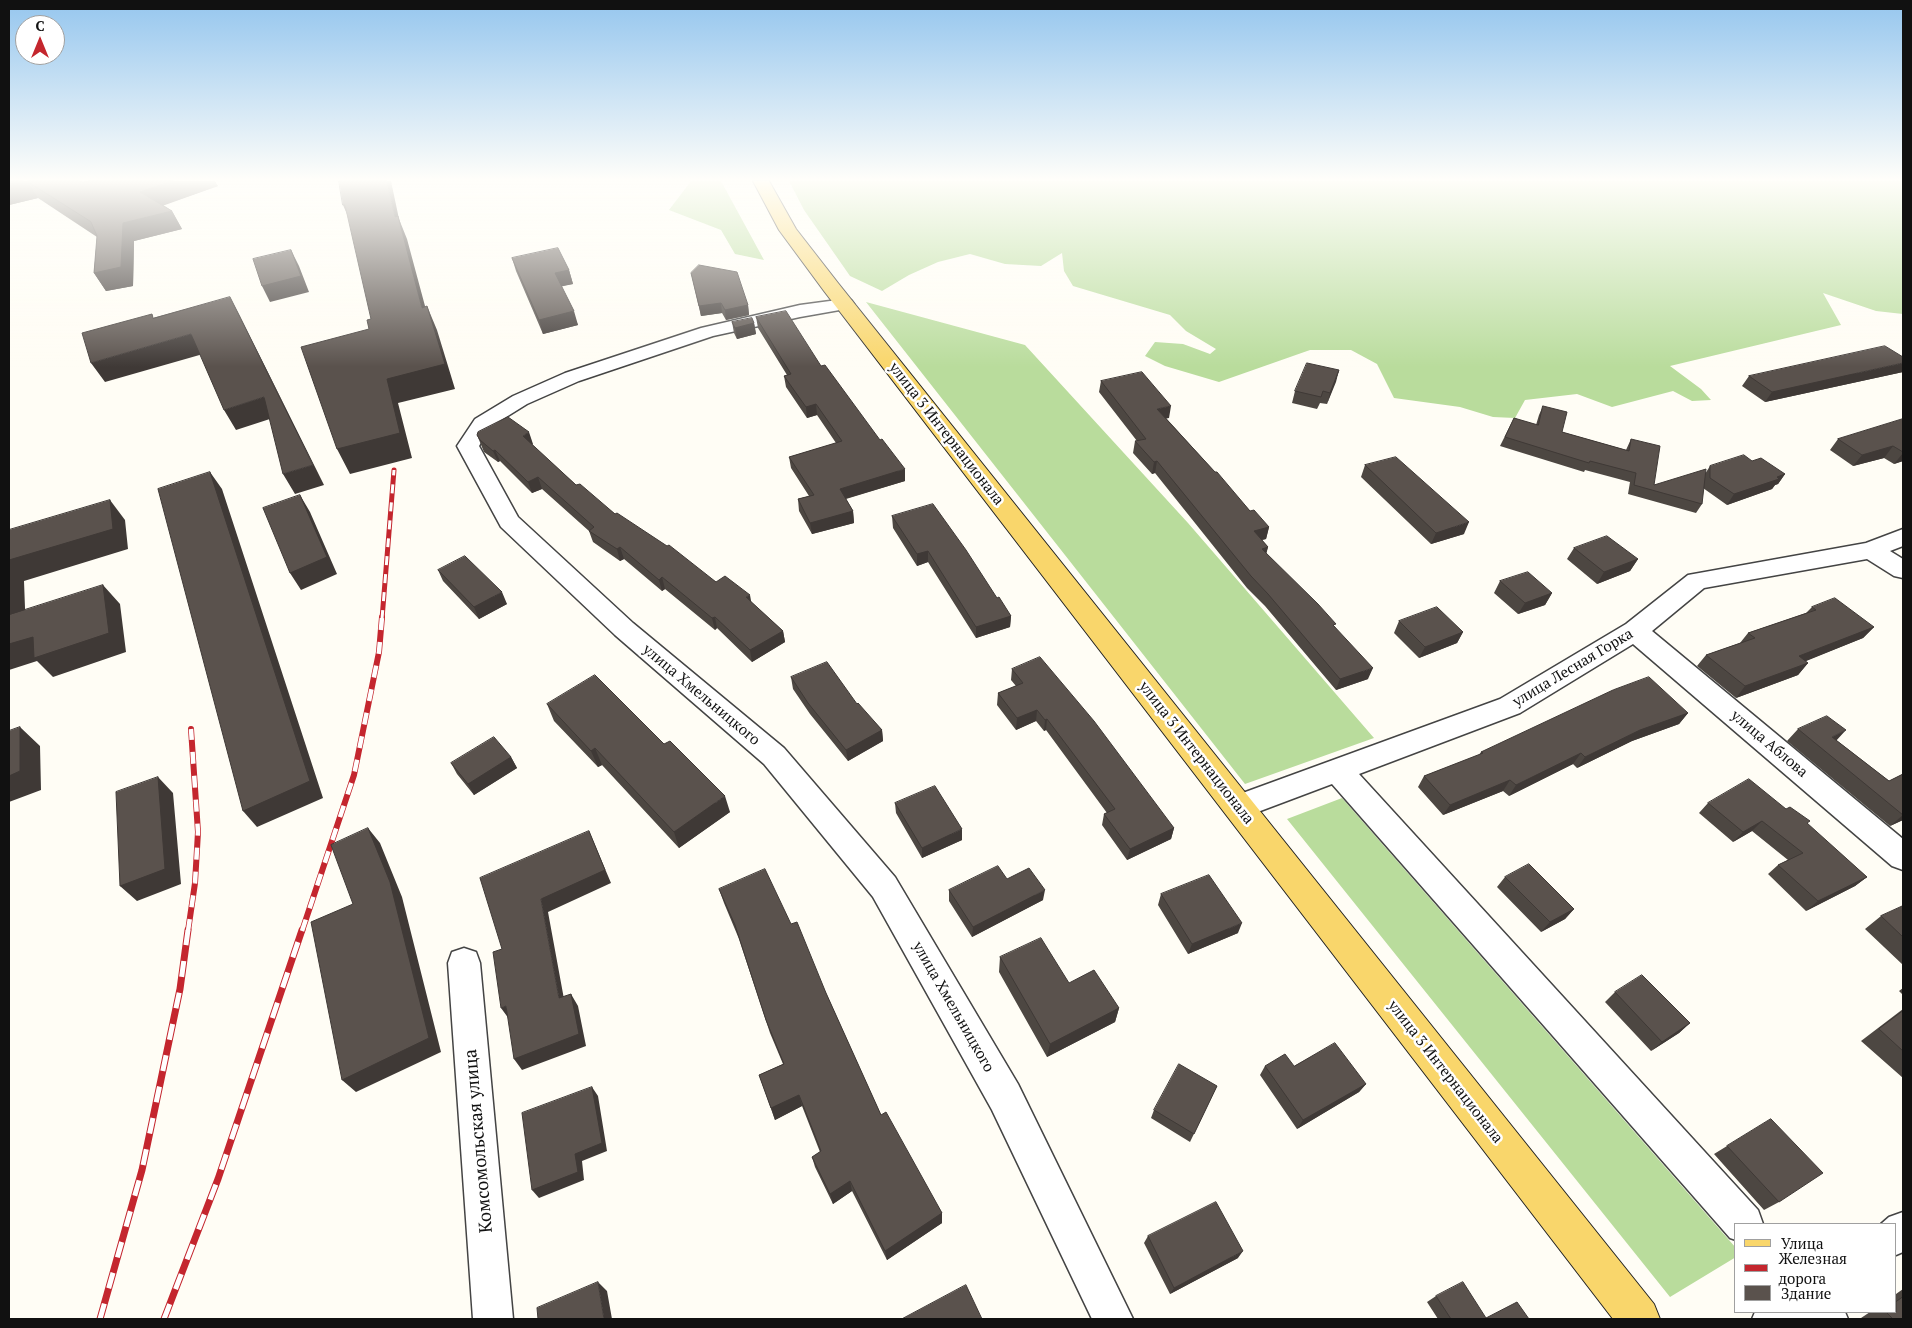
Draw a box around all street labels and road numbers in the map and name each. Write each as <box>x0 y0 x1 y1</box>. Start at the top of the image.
street label: улица 3 Интернационала <box>885 359 1007 509</box>
street label: улица Лесная Горка <box>1510 625 1636 711</box>
street label: улица Хмельницкого <box>639 641 763 749</box>
street label: улица 3 Интернационала <box>1135 678 1257 828</box>
street label: улица Аблова <box>1727 707 1811 781</box>
street label: улица Хмельницкого <box>908 939 998 1075</box>
street label: улица 3 Интернационала <box>1384 997 1506 1147</box>
street label: Комсомольская улица <box>460 1048 498 1234</box>

